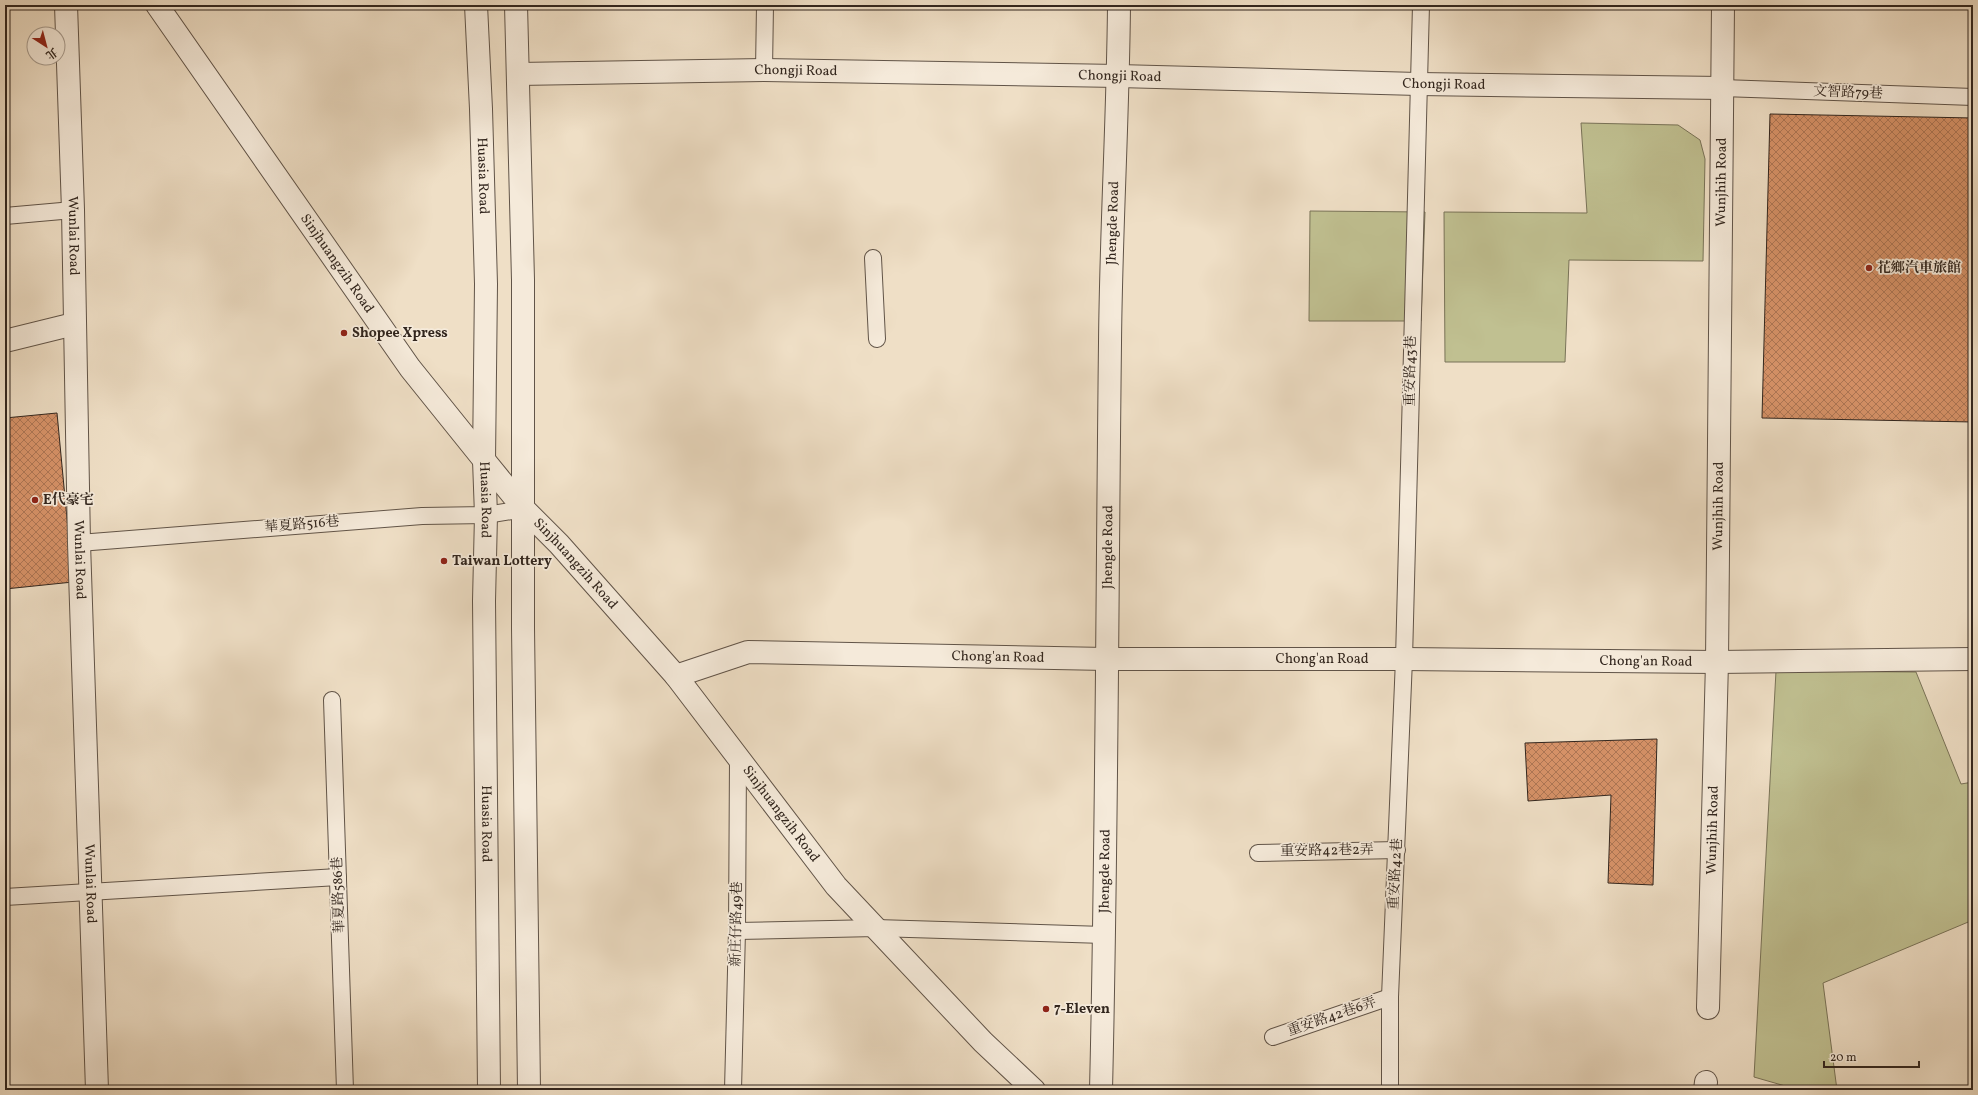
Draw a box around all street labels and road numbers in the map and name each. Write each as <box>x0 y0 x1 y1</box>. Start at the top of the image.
street label: Chongji Road <box>754 60 838 81</box>
street label: Chongji Road <box>1078 66 1162 87</box>
street label: Chongji Road <box>1402 74 1486 94</box>
street label: 文智路79巷 <box>1813 82 1883 104</box>
street label: Huasia Road <box>472 137 494 215</box>
street label: Wunjhih Road <box>1711 137 1731 227</box>
street label: Jhengde Road <box>1102 181 1124 265</box>
street label: Wunlai Road <box>63 196 84 276</box>
street label: Sinjhuangzih Road <box>296 210 378 317</box>
street label: 重安路43巷 <box>1401 335 1421 407</box>
street label: Huasia Road <box>475 461 496 539</box>
street label: Wunjhih Road <box>1709 461 1728 551</box>
street label: Jhengde Road <box>1098 505 1118 589</box>
street label: 華夏路516巷 <box>264 512 340 538</box>
street label: Sinjhuangzih Road <box>529 514 622 613</box>
street label: Wunlai Road <box>69 520 90 600</box>
street label: Chong'an Road <box>951 646 1045 667</box>
street label: Chong'an Road <box>1276 650 1369 669</box>
street label: Chong'an Road <box>1599 651 1693 671</box>
street label: Sinjhuangzih Road <box>738 762 824 866</box>
street label: Huasia Road <box>476 785 496 862</box>
street label: Wunjhih Road <box>1702 785 1723 875</box>
street label: Jhengde Road <box>1095 829 1115 913</box>
street label: 重安路42巷 <box>1385 838 1407 910</box>
street label: 重安路42巷2弄 <box>1280 841 1374 861</box>
street label: Wunlai Road <box>79 844 101 924</box>
street label: 華夏路586巷 <box>328 856 350 934</box>
street label: 新庄仔路49巷 <box>727 881 747 967</box>
street label: 重安路42巷6弄 <box>1285 993 1379 1041</box>

